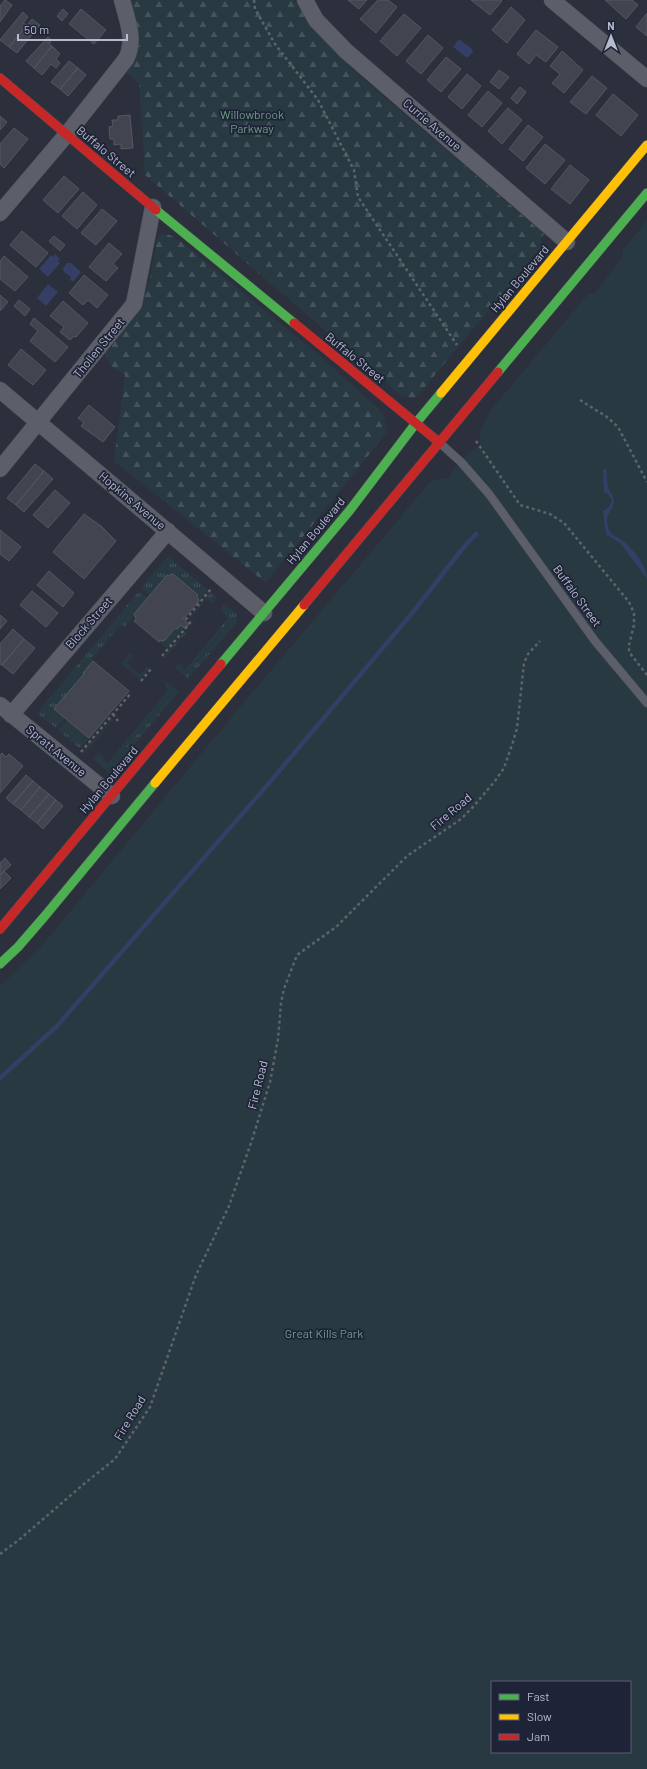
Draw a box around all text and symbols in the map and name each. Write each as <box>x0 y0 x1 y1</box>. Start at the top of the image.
scale bar <box>18 16 127 42</box>
north arrow <box>591 16 631 56</box>
text: N <box>607 19 615 32</box>
text: 50 m <box>24 22 49 36</box>
street label: Currie Avenue <box>401 95 465 153</box>
park label: Willowbrook Parkway <box>220 107 284 135</box>
street label: Buffalo Street <box>74 123 139 180</box>
street label: Hylan Boulevard <box>487 242 551 315</box>
street label: Thollen Street <box>70 314 127 380</box>
street label: Buffalo Street <box>323 329 388 386</box>
street label: Hopkins Avenue <box>96 468 169 532</box>
street label: Hylan Boulevard <box>283 494 347 567</box>
street label: Buffalo Street <box>551 562 605 629</box>
street label: Block Street <box>62 594 115 651</box>
street label: Spratt Avenue <box>24 722 90 779</box>
street label: Hylan Boulevard <box>76 743 140 816</box>
street label: Fire Road <box>427 790 474 833</box>
street label: Fire Road <box>244 1059 270 1110</box>
park label: Great Kills Park <box>285 1326 363 1340</box>
street label: Fire Road <box>110 1393 148 1442</box>
legend <box>491 1681 631 1753</box>
text: Fast <box>527 1689 550 1703</box>
text: Slow <box>527 1709 552 1723</box>
text: Jam <box>527 1729 550 1743</box>

